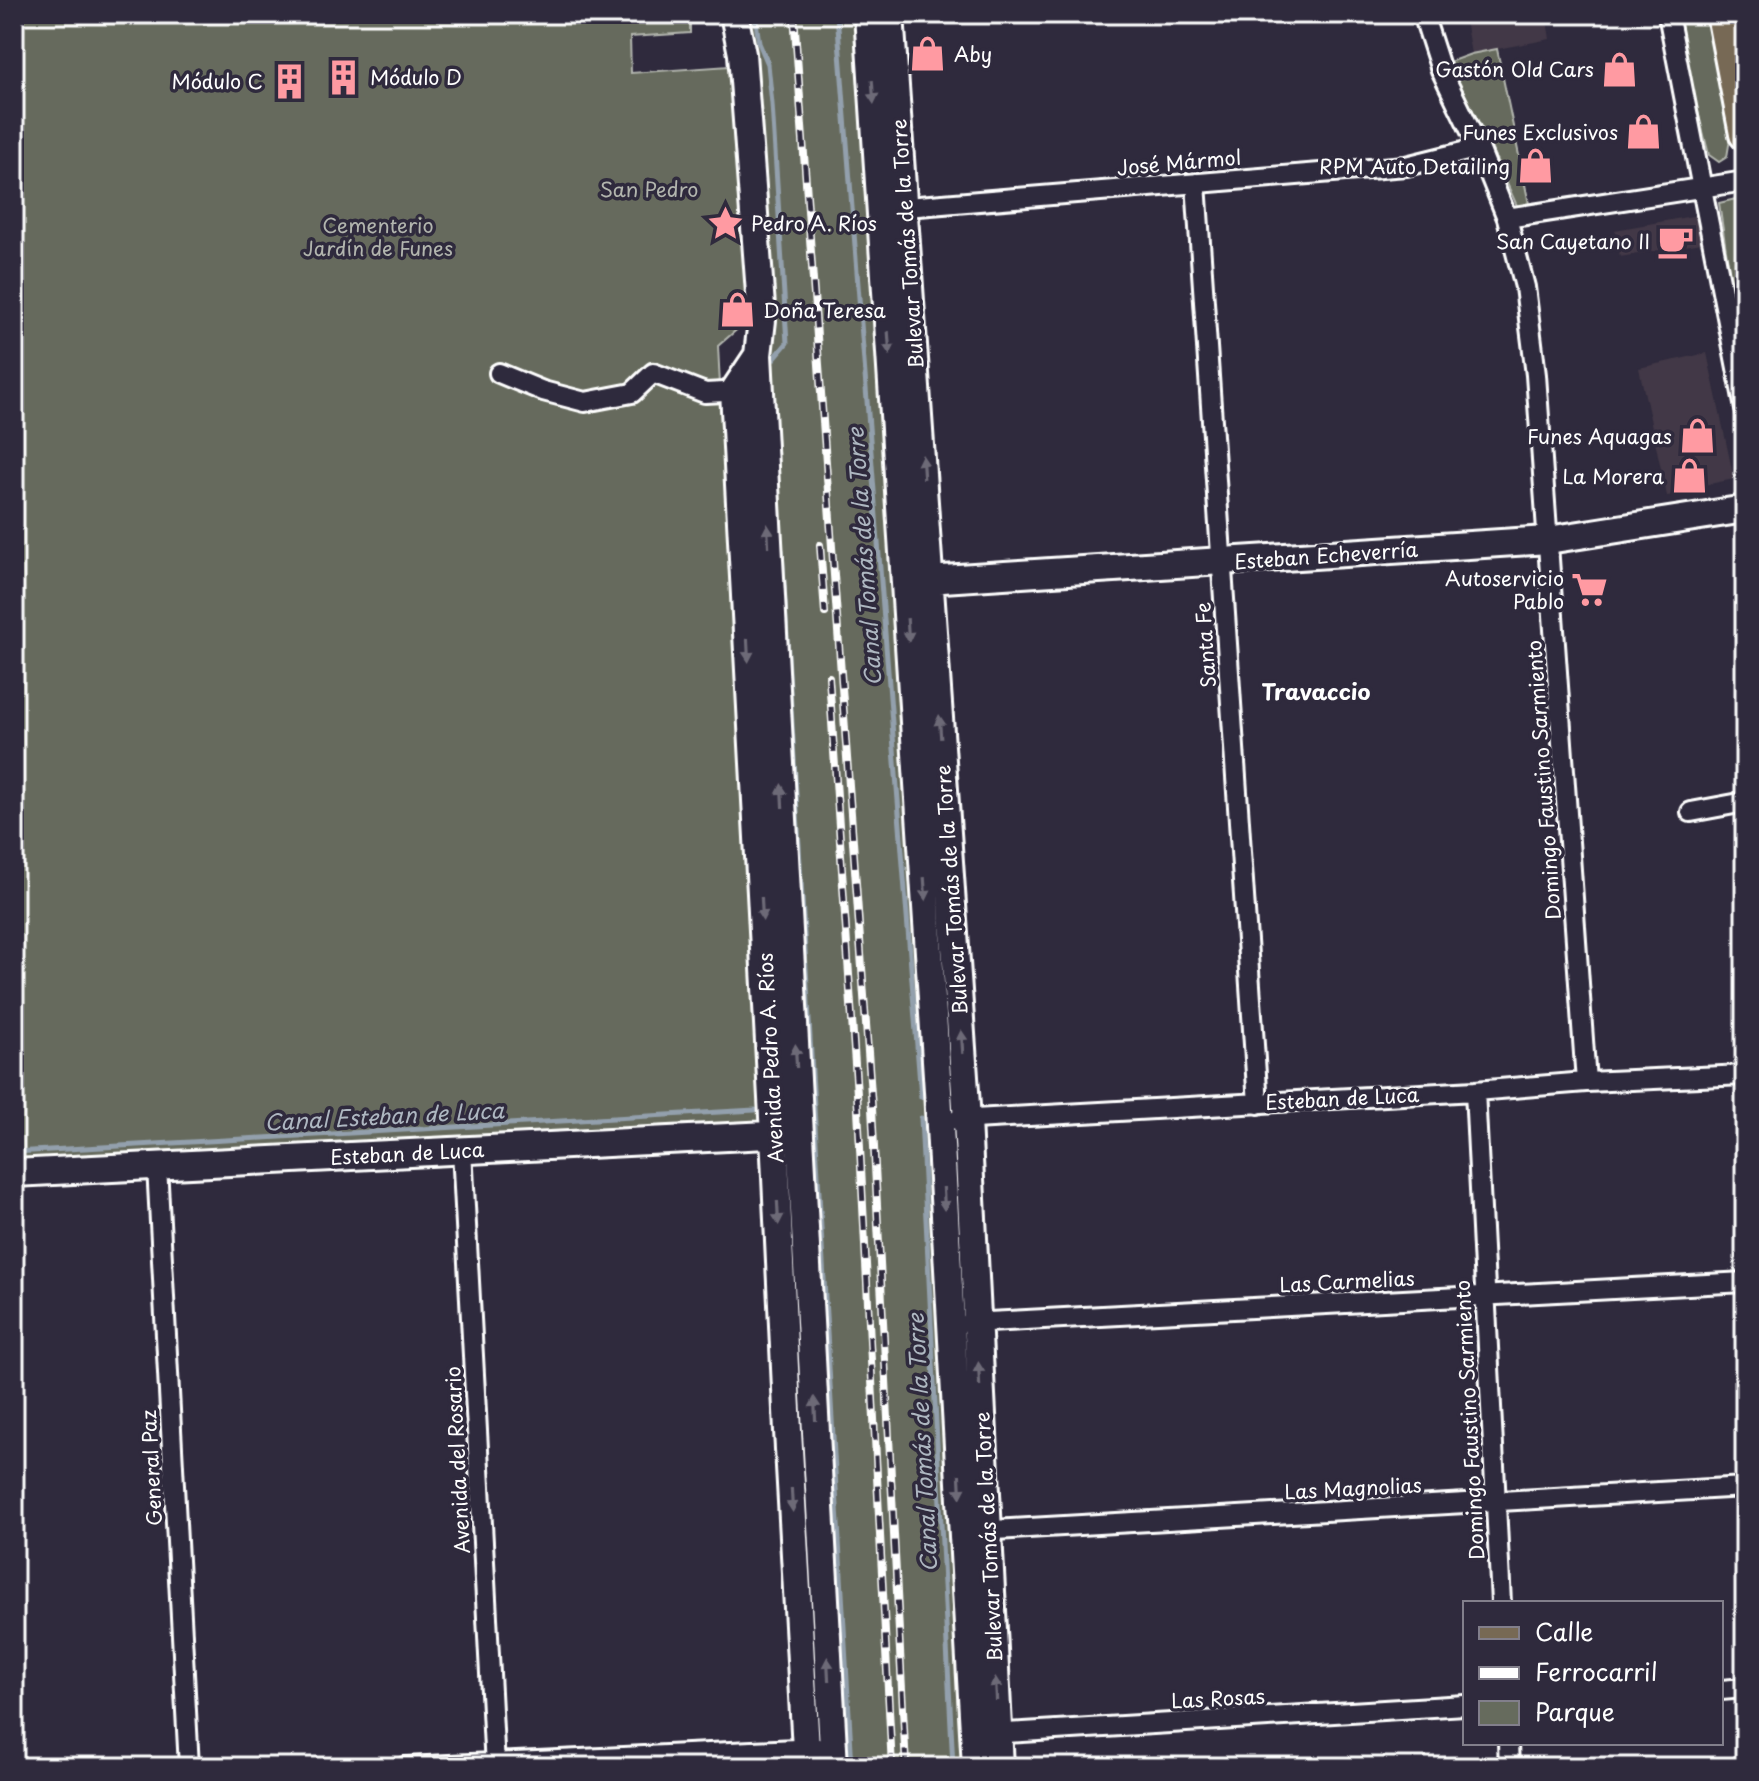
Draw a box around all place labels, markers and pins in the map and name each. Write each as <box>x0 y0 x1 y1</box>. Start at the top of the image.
shop icon: Aby <box>909 35 947 73</box>
place label: Aby <box>954 39 992 69</box>
shop icon: Gastón Old Cars <box>1601 50 1639 88</box>
place label: Gastón Old Cars <box>1435 54 1594 84</box>
building icon: Módulo D <box>325 58 363 96</box>
building icon: Módulo C <box>270 62 308 100</box>
place label: Módulo D <box>370 62 462 92</box>
place label: Módulo C <box>172 66 263 96</box>
shop icon: Funes Exclusivos <box>1625 113 1663 151</box>
place label: Funes Exclusivos <box>1462 117 1618 147</box>
shop icon: RPM Auto Detailing <box>1517 147 1555 185</box>
place label: RPM Auto Detailing <box>1319 151 1510 181</box>
place icon: Pedro A. Ríos <box>706 204 744 242</box>
place label: Pedro A. Ríos <box>751 208 877 238</box>
cafe icon: San Cayetano II <box>1657 222 1695 260</box>
place label: San Cayetano II <box>1496 226 1650 256</box>
shop icon: Doña Teresa <box>718 291 756 329</box>
place label: Doña Teresa <box>763 295 886 325</box>
shop icon: Funes Aquagas <box>1679 417 1717 455</box>
place label: Funes Aquagas <box>1527 421 1672 451</box>
shop icon: La Morera <box>1671 457 1709 495</box>
place label: La Morera <box>1562 461 1665 491</box>
place label: Autoservicio Pablo <box>1445 563 1564 616</box>
supermarket icon: Autoservicio Pablo <box>1571 570 1609 608</box>

